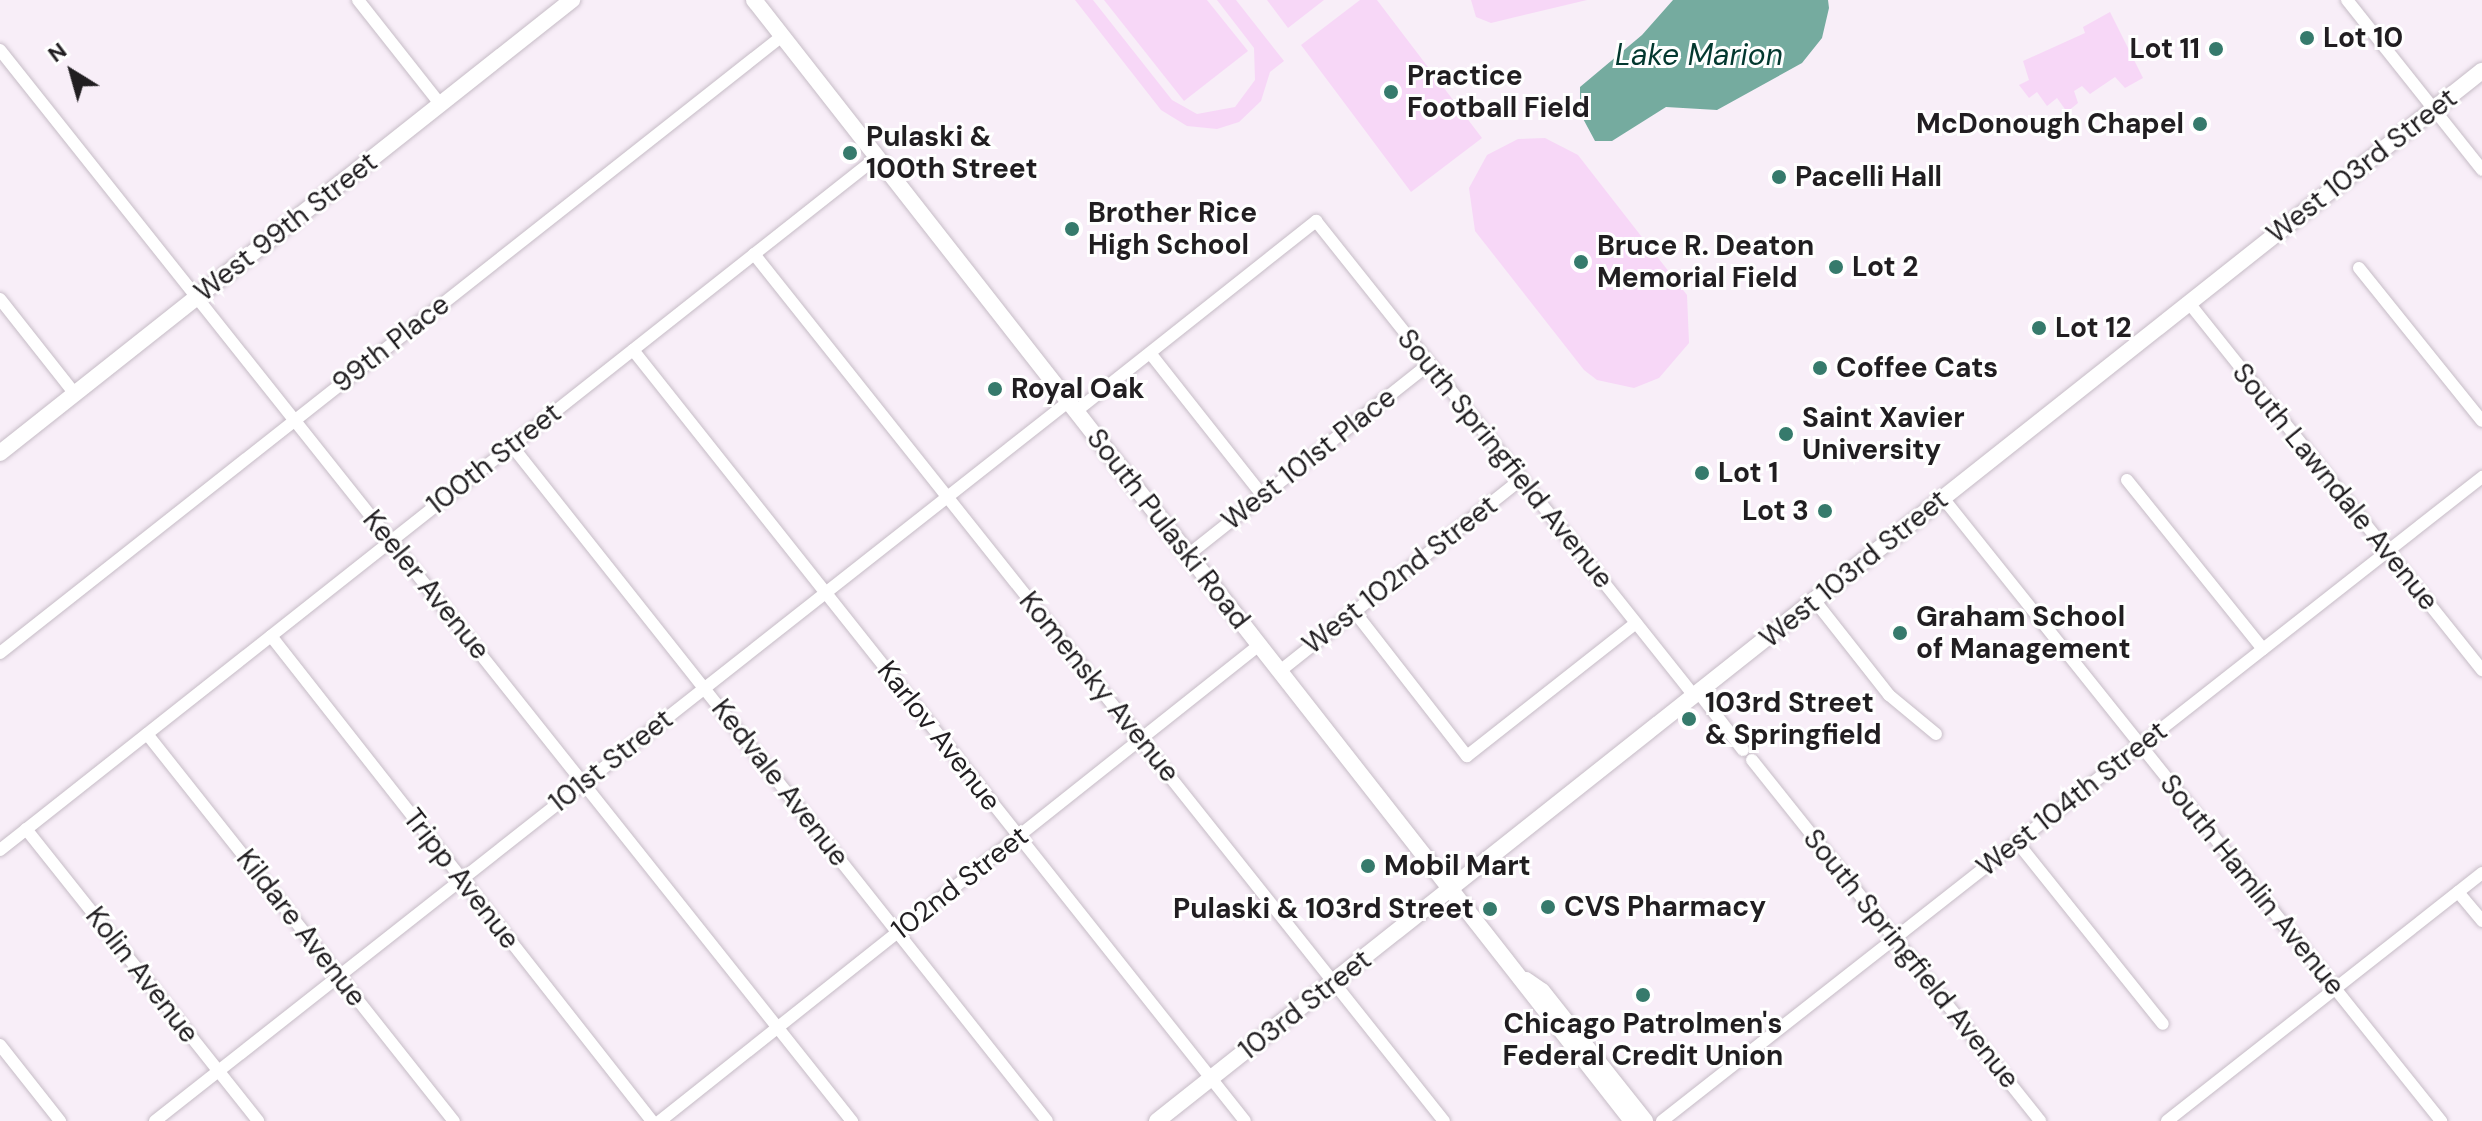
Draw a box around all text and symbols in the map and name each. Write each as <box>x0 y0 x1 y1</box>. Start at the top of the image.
place label: Lot 10 <box>2323 21 2403 55</box>
marker: Lot 10 <box>2298 29 2316 47</box>
north arrow <box>32 32 112 112</box>
place label: Lot 11 <box>2129 32 2200 66</box>
text: N <box>42 36 72 69</box>
water label: Lake Marion <box>1615 37 1783 73</box>
marker: Lot 11 <box>2207 40 2225 58</box>
place label: Practice Football Field <box>1407 59 1590 125</box>
street label: West 103rd Street <box>2260 81 2464 251</box>
marker: Practice Football Field <box>1382 83 1400 101</box>
place label: McDonough Chapel <box>1916 107 2184 141</box>
marker: McDonough Chapel <box>2191 115 2209 133</box>
place label: Pulaski & 100th Street <box>866 120 1038 186</box>
marker: Pulaski & 100th Street <box>841 144 859 162</box>
street label: West 99th Street <box>188 145 384 309</box>
place label: Pacelli Hall <box>1795 160 1942 194</box>
marker: Pacelli Hall <box>1770 168 1788 186</box>
place label: Brother Rice High School <box>1088 196 1257 262</box>
marker: Brother Rice High School <box>1063 220 1081 238</box>
place label: Bruce R. Deaton Memorial Field <box>1597 229 1814 295</box>
place label: Lot 2 <box>1852 250 1918 284</box>
marker: Bruce R. Deaton Memorial Field <box>1572 253 1590 271</box>
marker: Lot 2 <box>1827 258 1845 276</box>
street label: 99th Place <box>326 288 456 400</box>
place label: Lot 12 <box>2055 311 2132 345</box>
marker: Lot 12 <box>2030 319 2048 337</box>
street label: South Springfield Avenue <box>1390 323 1620 595</box>
place label: Coffee Cats <box>1836 351 1998 385</box>
street label: South Lawndale Avenue <box>2225 357 2445 617</box>
marker: Coffee Cats <box>1811 359 1829 377</box>
place label: Royal Oak <box>1011 372 1144 406</box>
marker: Royal Oak <box>986 380 1004 398</box>
street label: West 101st Place <box>1215 381 1403 537</box>
street label: 100th Street <box>420 396 568 522</box>
place label: Saint Xavier University <box>1802 401 1965 467</box>
street label: South Pulaski Road <box>1079 422 1257 636</box>
marker: Saint Xavier University <box>1777 425 1795 443</box>
place label: Lot 1 <box>1718 456 1778 490</box>
marker: Lot 1 <box>1693 464 1711 482</box>
street label: West 103rd Street <box>1753 483 1955 655</box>
street label: West 102nd Street <box>1296 489 1504 661</box>
place label: Lot 3 <box>1742 494 1809 528</box>
marker: Lot 3 <box>1816 502 1834 520</box>
street label: Keeler Avenue <box>356 504 496 666</box>
street label: Komensky Avenue <box>1012 585 1186 789</box>
place label: Graham School of Management <box>1916 600 2131 666</box>
marker: Graham School of Management <box>1891 624 1909 642</box>
street label: Karlov Avenue <box>870 654 1008 818</box>
place label: 103rd Street & Springfield <box>1705 686 1882 752</box>
street label: Kedvale Avenue <box>704 693 856 873</box>
street label: 101st Street <box>542 702 680 820</box>
marker: 103rd Street & Springfield <box>1680 710 1698 728</box>
street label: West 104th Street <box>1970 714 2174 884</box>
street label: South Hamlin Avenue <box>2153 768 2351 1002</box>
street label: Tripp Avenue <box>396 802 526 956</box>
street label: 102nd Street <box>885 819 1035 947</box>
street label: South Springfield Avenue <box>1796 823 2026 1095</box>
street label: Kildare Avenue <box>229 843 373 1013</box>
place label: Mobil Mart <box>1384 849 1531 883</box>
marker: Mobil Mart <box>1359 857 1377 875</box>
place label: CVS Pharmacy <box>1564 890 1766 924</box>
place label: Pulaski & 103rd Street <box>1173 892 1474 926</box>
marker: CVS Pharmacy <box>1539 898 1557 916</box>
street label: Kolin Avenue <box>78 900 206 1050</box>
marker: Pulaski & 103rd Street <box>1481 900 1499 918</box>
street label: 103rd Street <box>1232 943 1378 1067</box>
marker: Chicago Patrolmen's Federal Credit Union <box>1634 986 1652 1004</box>
place label: Chicago Patrolmen's Federal Credit Union <box>1503 1007 1783 1073</box>

